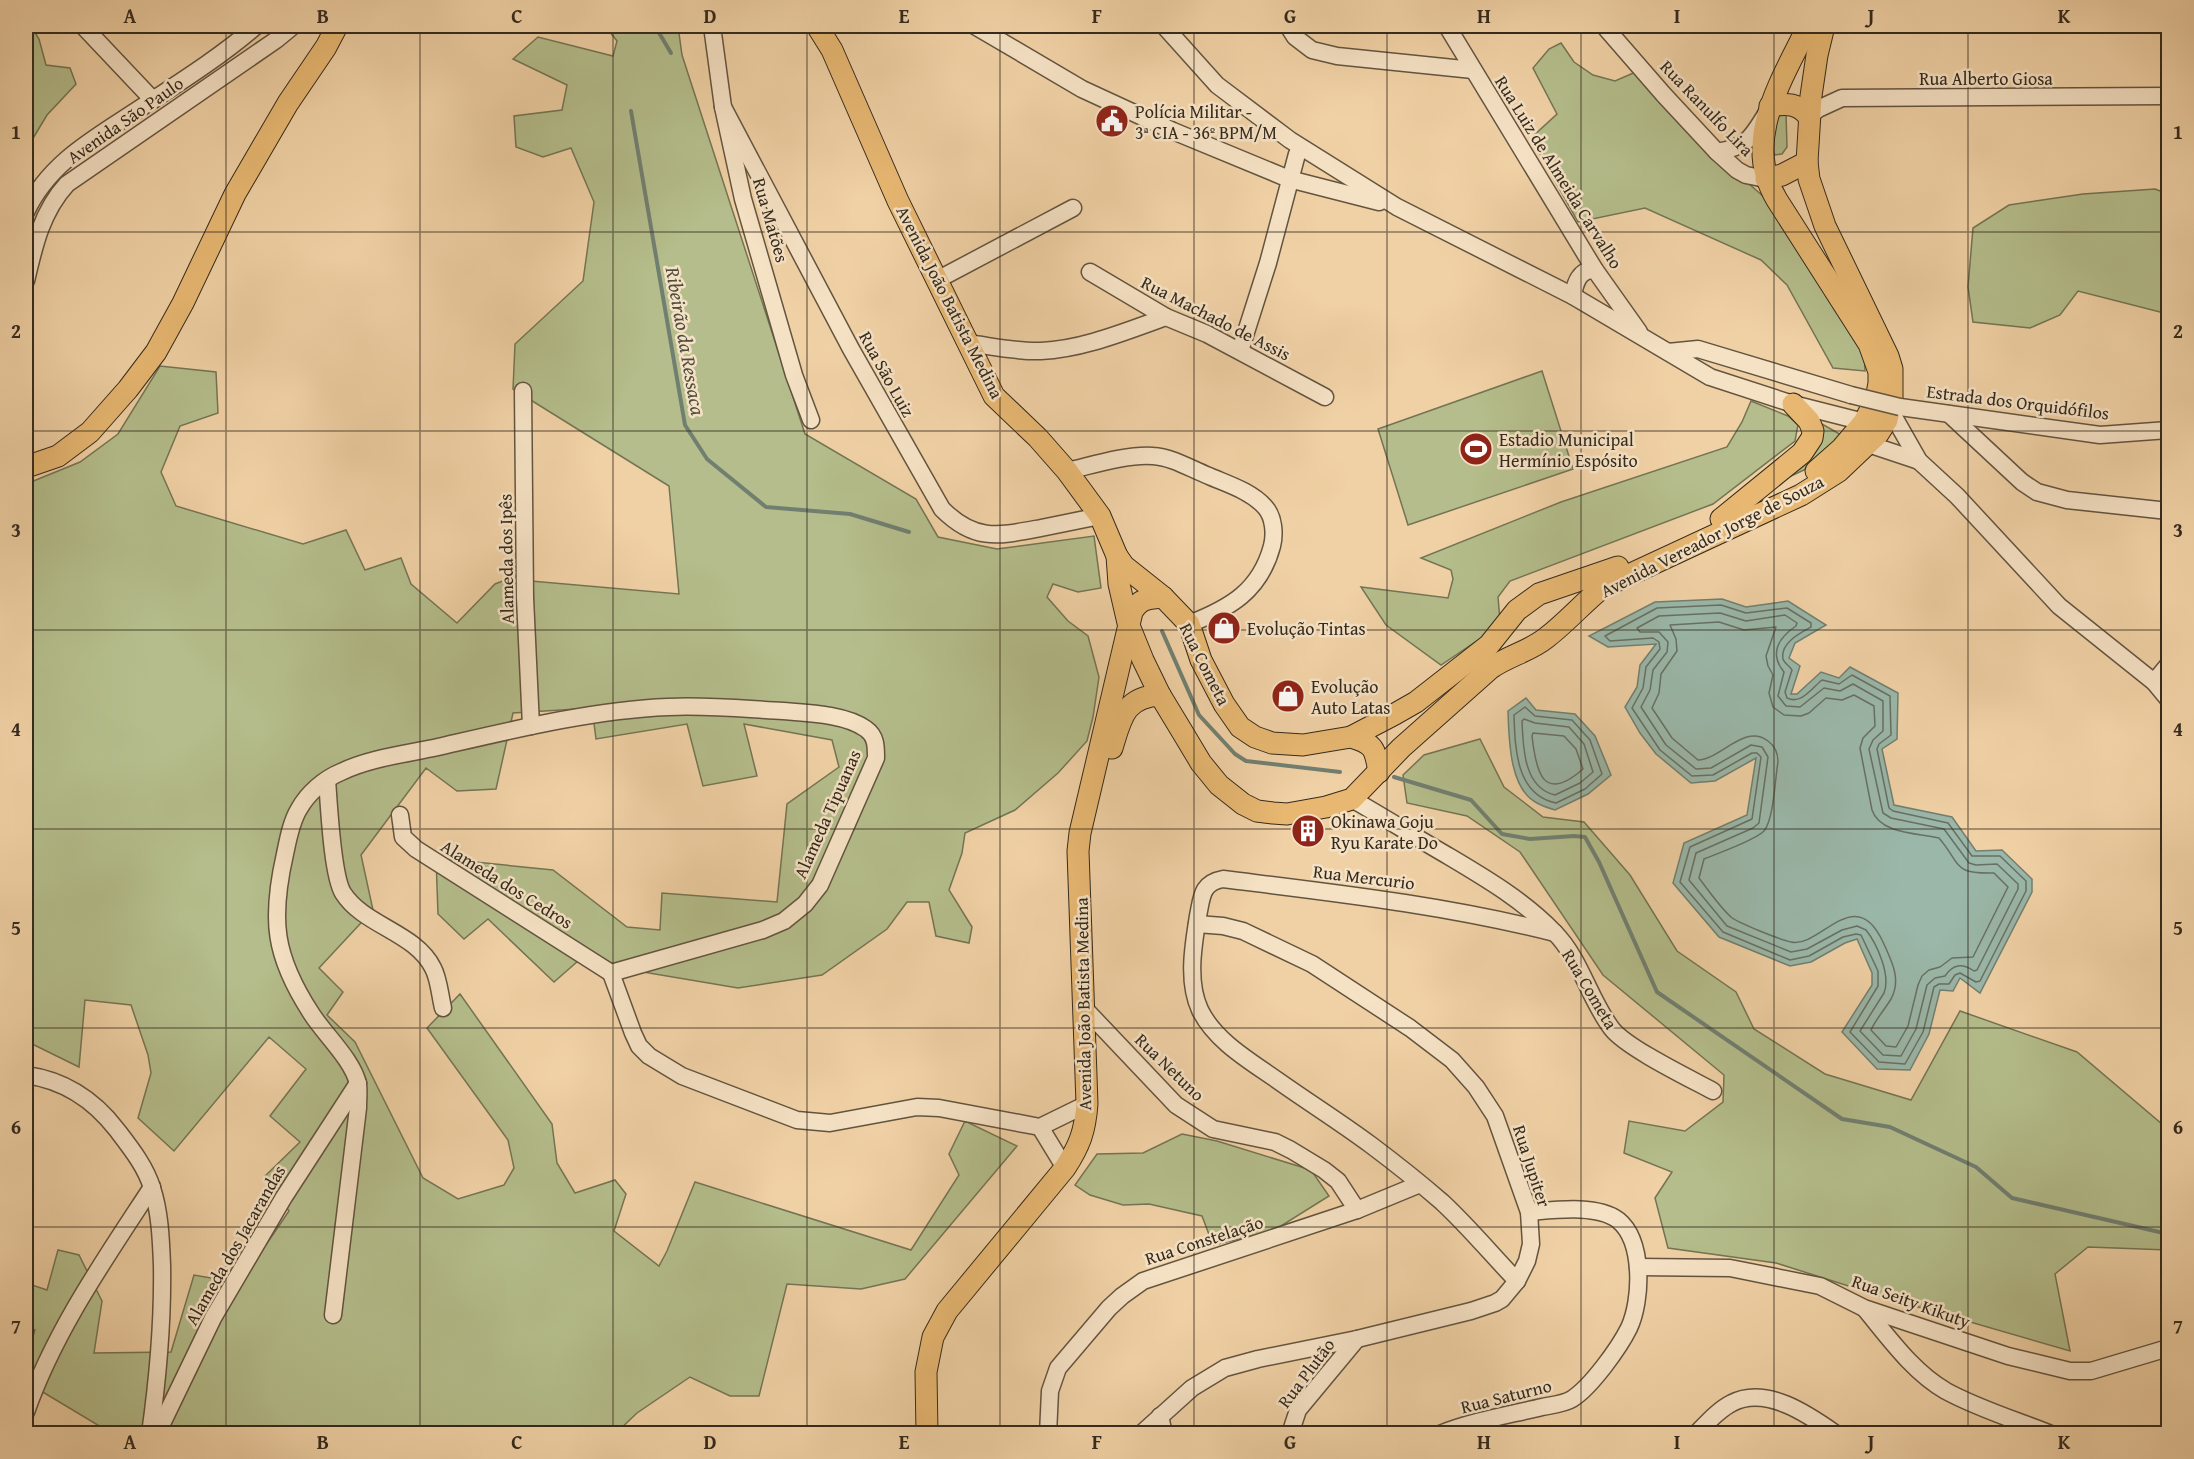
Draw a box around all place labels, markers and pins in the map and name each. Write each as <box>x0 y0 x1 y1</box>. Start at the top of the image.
place label: Polícia Militar - 3ª CIA - 36º BPM/M <box>1135 98 1277 146</box>
public building icon: Polícia Militar - 3ª CIA - 36º BPM/M <box>1094 103 1130 139</box>
place label: Estadio Municipal Hermínio Espósito <box>1499 426 1638 474</box>
sports icon: Estadio Municipal Hermínio Espósito <box>1458 431 1494 467</box>
shop icon: Evolução Tintas <box>1206 610 1242 646</box>
place label: Evolução Tintas <box>1247 615 1366 642</box>
place label: Evolução Auto Latas <box>1311 673 1390 721</box>
shop icon: Evolução Auto Latas <box>1270 678 1306 714</box>
place label: Okinawa Goju Ryu Karate Do <box>1331 808 1438 856</box>
building icon: Okinawa Goju Ryu Karate Do <box>1290 813 1326 849</box>

